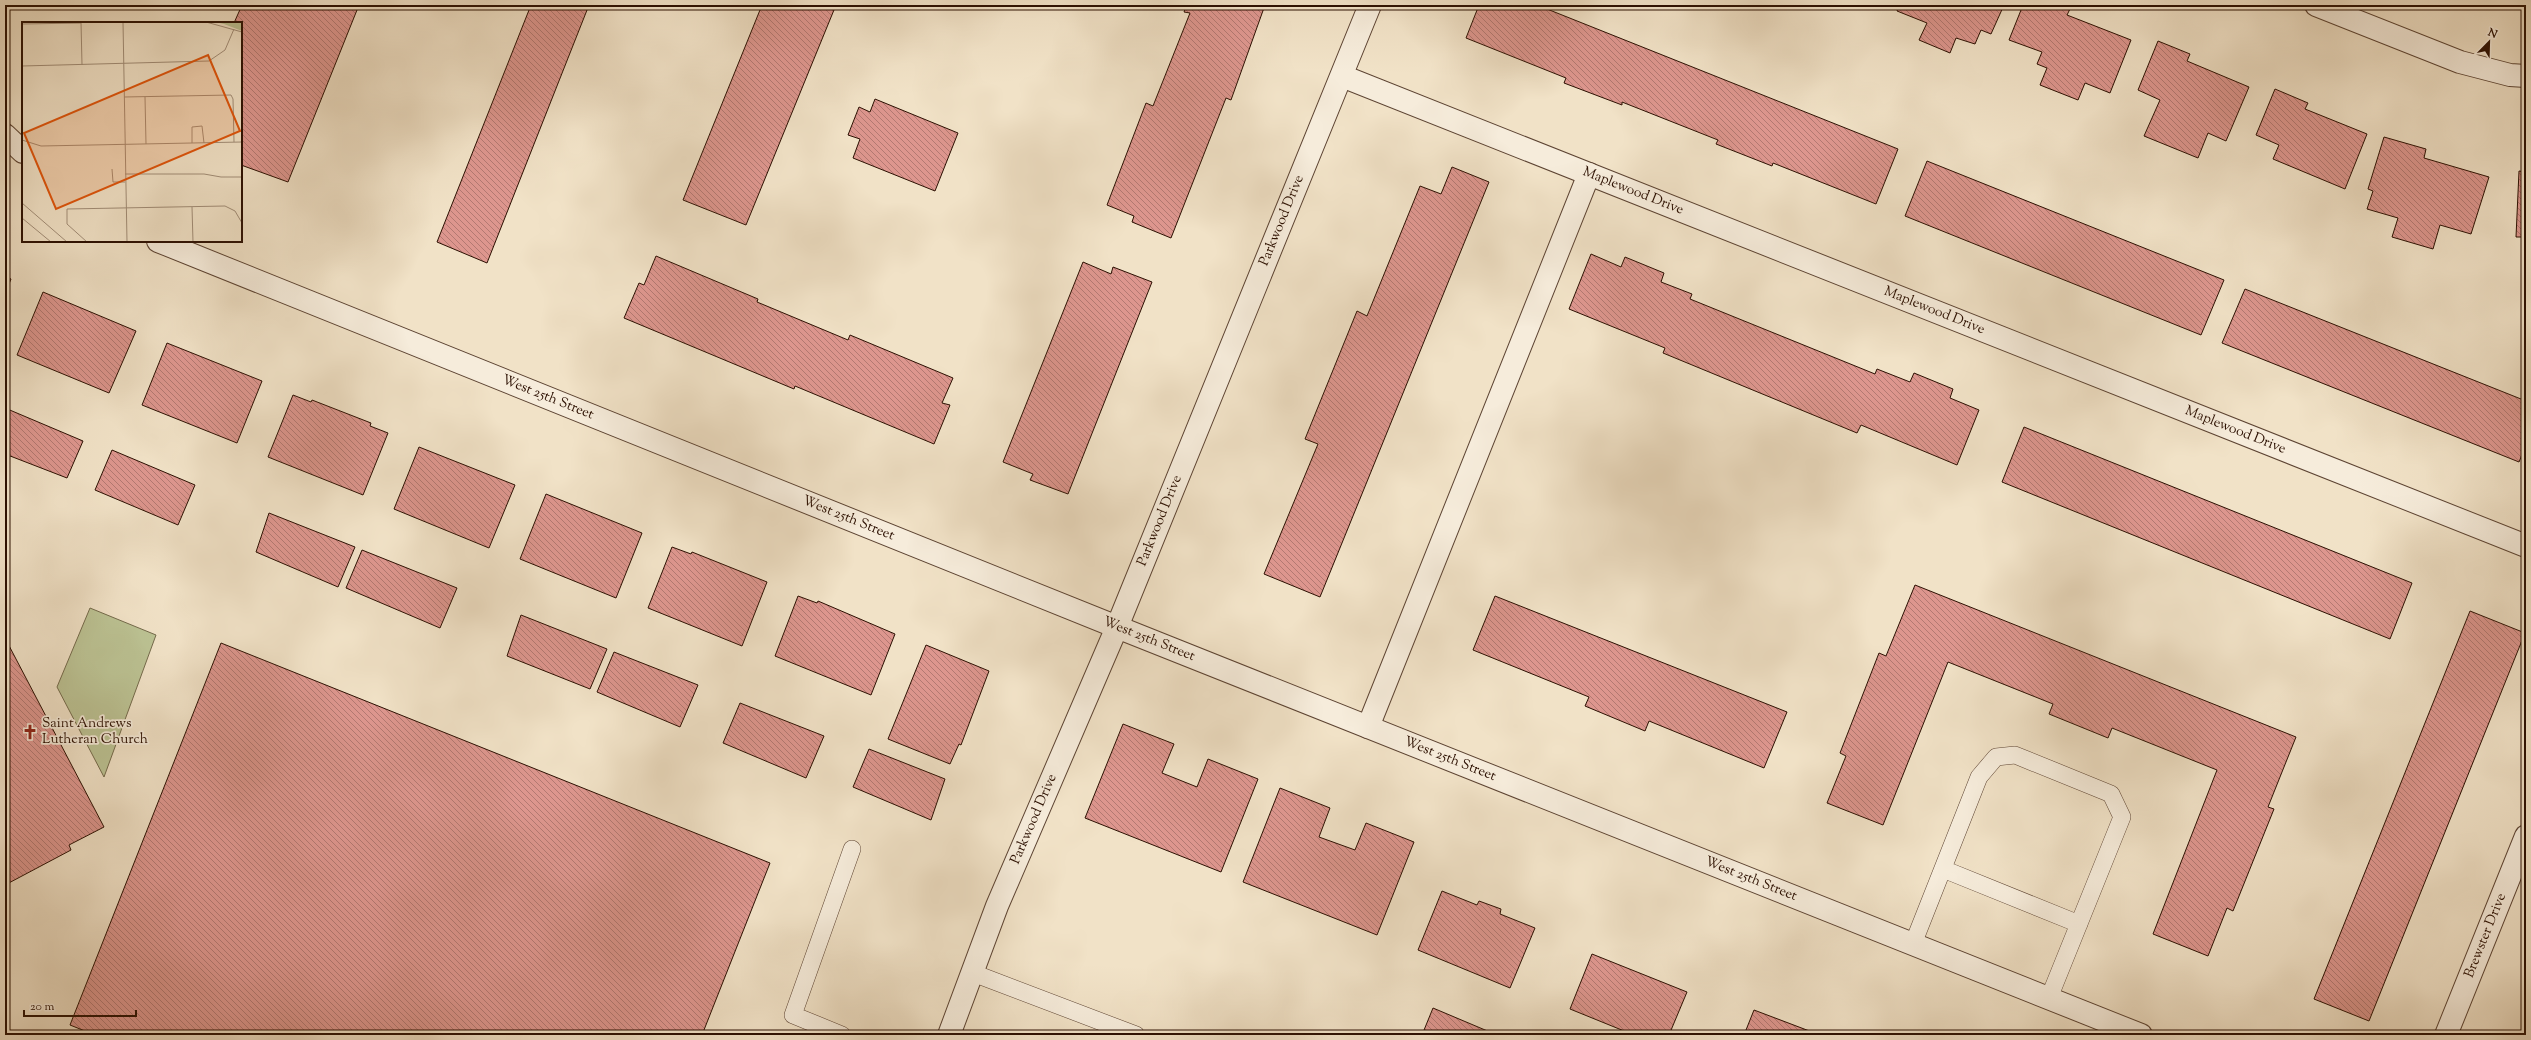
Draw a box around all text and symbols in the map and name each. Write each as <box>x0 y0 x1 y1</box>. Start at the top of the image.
inset map <box>22 22 242 242</box>
north arrow <box>2469 22 2509 62</box>
text: N <box>2484 24 2500 43</box>
street label: Maplewood Drive <box>1579 162 1686 221</box>
street label: Parkwood Drive <box>1255 172 1310 269</box>
street label: Maplewood Drive <box>1881 282 1987 340</box>
street label: West 25th Street <box>499 370 597 425</box>
street label: Maplewood Drive <box>2182 402 2289 460</box>
street label: Parkwood Drive <box>1133 472 1188 569</box>
street label: West 25th Street <box>799 491 897 546</box>
street label: West 25th Street <box>1100 612 1198 667</box>
place label: Saint Andrews Lutheran Church <box>42 714 148 750</box>
church icon: Saint Andrews Lutheran Church <box>21 723 39 741</box>
street label: West 25th Street <box>1401 732 1499 787</box>
street label: Parkwood Drive <box>1006 771 1063 868</box>
street label: West 25th Street <box>1702 852 1800 907</box>
street label: Brewster Drive <box>2460 890 2512 981</box>
scale bar <box>24 992 136 1018</box>
text: 20 m <box>30 998 55 1016</box>

